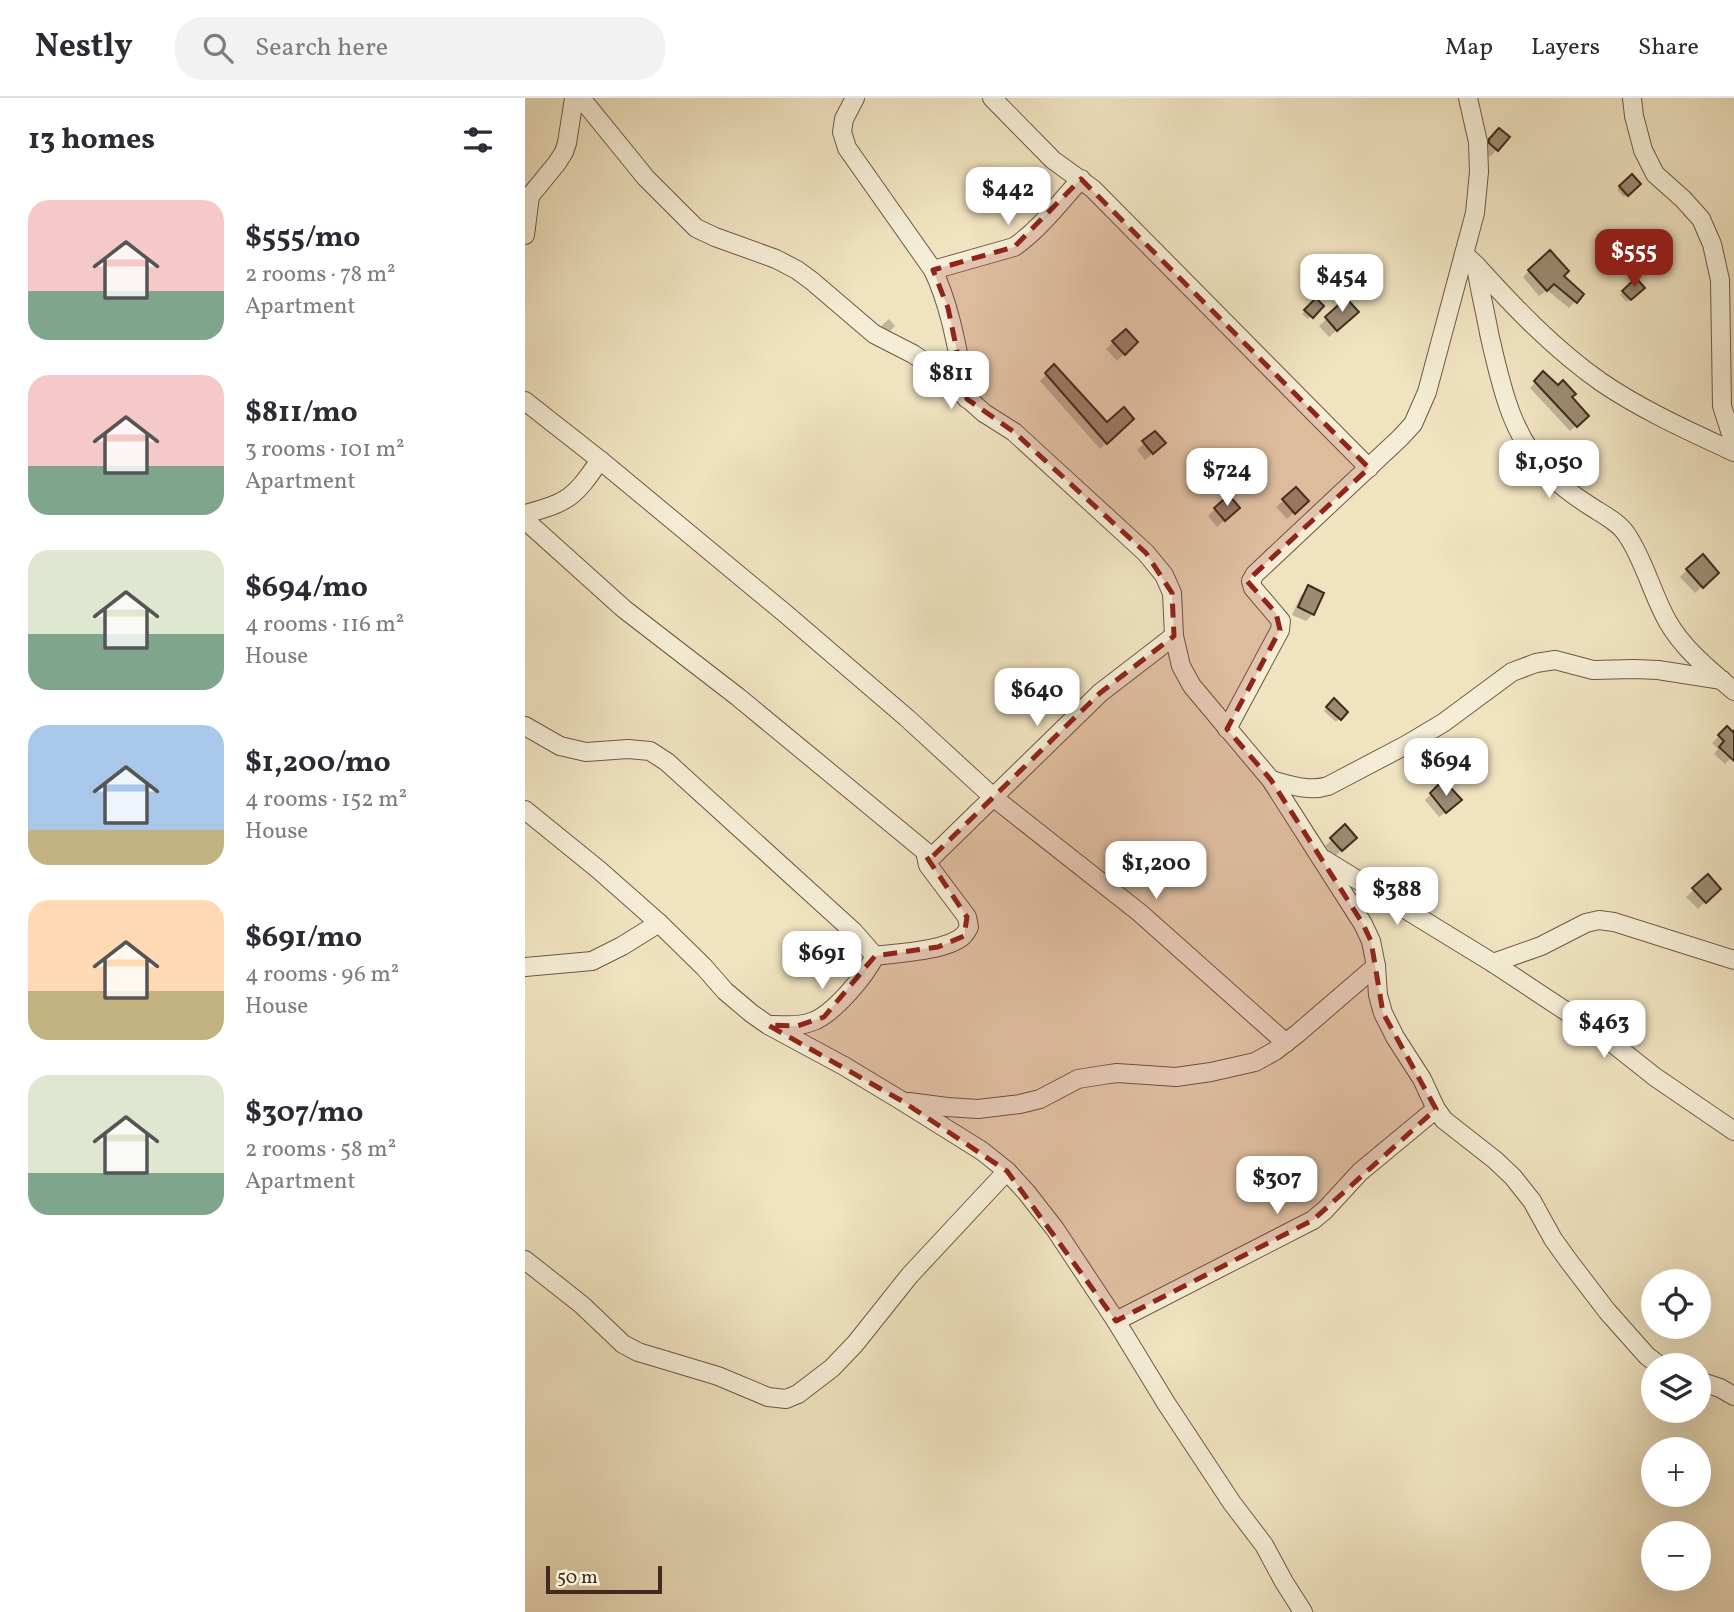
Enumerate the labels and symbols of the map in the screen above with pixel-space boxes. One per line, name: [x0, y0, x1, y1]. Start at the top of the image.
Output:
pin: $442: [967, 167, 1049, 227]
pin: $555: [1593, 230, 1675, 289]
pin: $454: [1301, 254, 1383, 314]
pin: $811: [910, 352, 992, 411]
pin: $1,050: [1492, 440, 1606, 500]
pin: $724: [1186, 448, 1268, 508]
pin: $640: [996, 668, 1078, 728]
pin: $694: [1405, 738, 1487, 798]
pin: $1,200: [1099, 842, 1213, 901]
pin: $388: [1356, 868, 1438, 927]
pin: $691: [781, 932, 863, 991]
pin: $463: [1563, 1000, 1645, 1060]
pin: $307: [1236, 1156, 1318, 1216]
scale bar: [546, 1563, 661, 1595]

